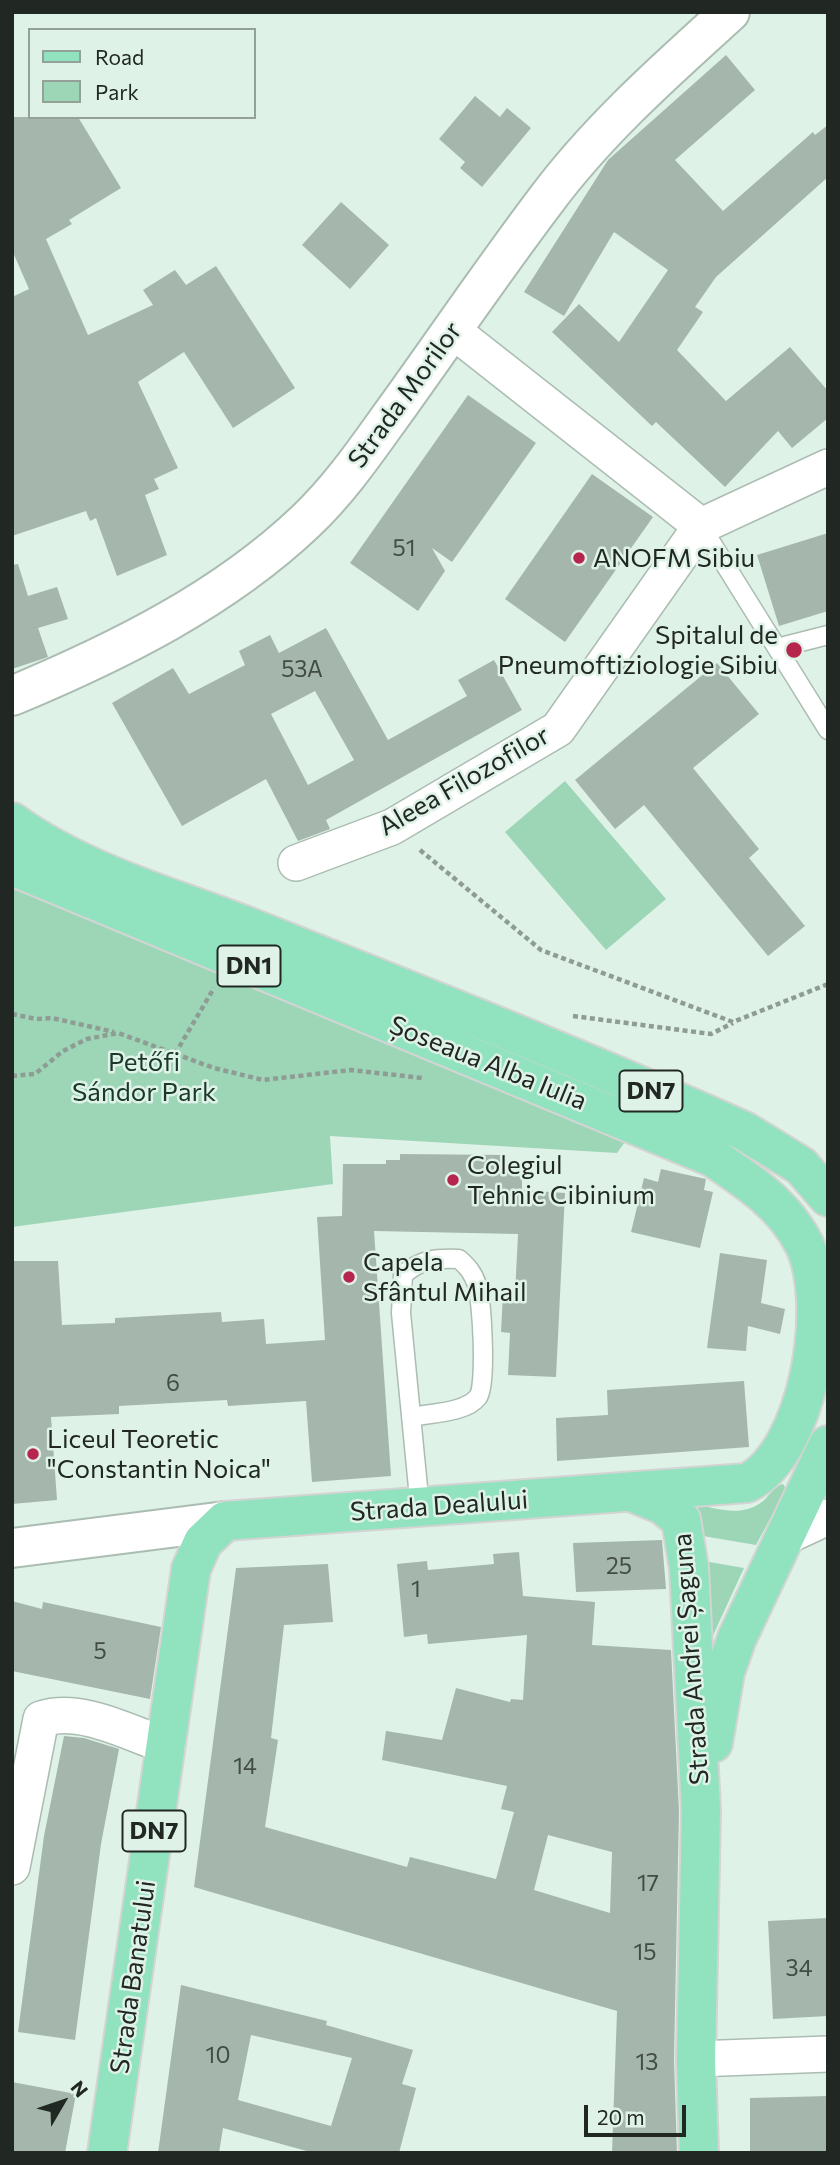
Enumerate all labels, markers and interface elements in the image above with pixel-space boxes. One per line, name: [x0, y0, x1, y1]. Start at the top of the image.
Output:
legend: [28, 28, 256, 119]
text: Road: [95, 44, 144, 69]
text: Park: [95, 79, 139, 104]
street label: Strada Morilor: [342, 316, 468, 474]
house number: 51: [392, 534, 416, 562]
place label: ANOFM Sibiu: [593, 542, 755, 574]
marker: ANOFM Sibiu: [571, 550, 587, 566]
place label: Spitalul de Pneumoftiziologie Sibiu: [498, 619, 778, 680]
marker: Spitalul de Pneumoftiziologie Sibiu: [784, 640, 804, 660]
house number: 53A: [281, 655, 323, 683]
street label: Aleea Filozofilor: [373, 720, 555, 842]
road number: DN1: [218, 946, 280, 986]
street label: Șoseaua Alba Iulia: [385, 1009, 591, 1117]
park label: Petőfi Sándor Park: [72, 1046, 216, 1108]
road number: DN7: [620, 1070, 682, 1112]
place label: Colegiul Tehnic Cibinium: [467, 1149, 655, 1210]
marker: Colegiul Tehnic Cibinium: [445, 1172, 461, 1188]
place label: Capela Sfântul Mihail: [363, 1246, 527, 1308]
marker: Capela Sfântul Mihail: [341, 1269, 357, 1285]
house number: 6: [166, 1369, 180, 1397]
place label: Liceul Teoretic "Constantin Noica": [47, 1423, 271, 1484]
marker: Liceul Teoretic "Constantin Noica": [25, 1446, 41, 1462]
street label: Strada Dealului: [349, 1484, 529, 1528]
street label: Strada Andrei Șaguna: [667, 1532, 715, 1786]
house number: 25: [606, 1552, 632, 1580]
house number: 1: [411, 1575, 421, 1603]
house number: 5: [93, 1637, 107, 1665]
house number: 14: [233, 1752, 257, 1780]
road number: DN7: [122, 1810, 186, 1852]
house number: 17: [637, 1869, 659, 1897]
street label: Strada Banatului: [104, 1878, 162, 2076]
house number: 15: [633, 1938, 657, 1966]
house number: 34: [786, 1954, 812, 1982]
house number: 10: [206, 2041, 230, 2069]
house number: 13: [636, 2048, 658, 2076]
north arrow: [28, 2067, 98, 2137]
text: N: [66, 2076, 93, 2101]
scale bar: [588, 2092, 690, 2136]
text: 20 m: [597, 2104, 645, 2129]

